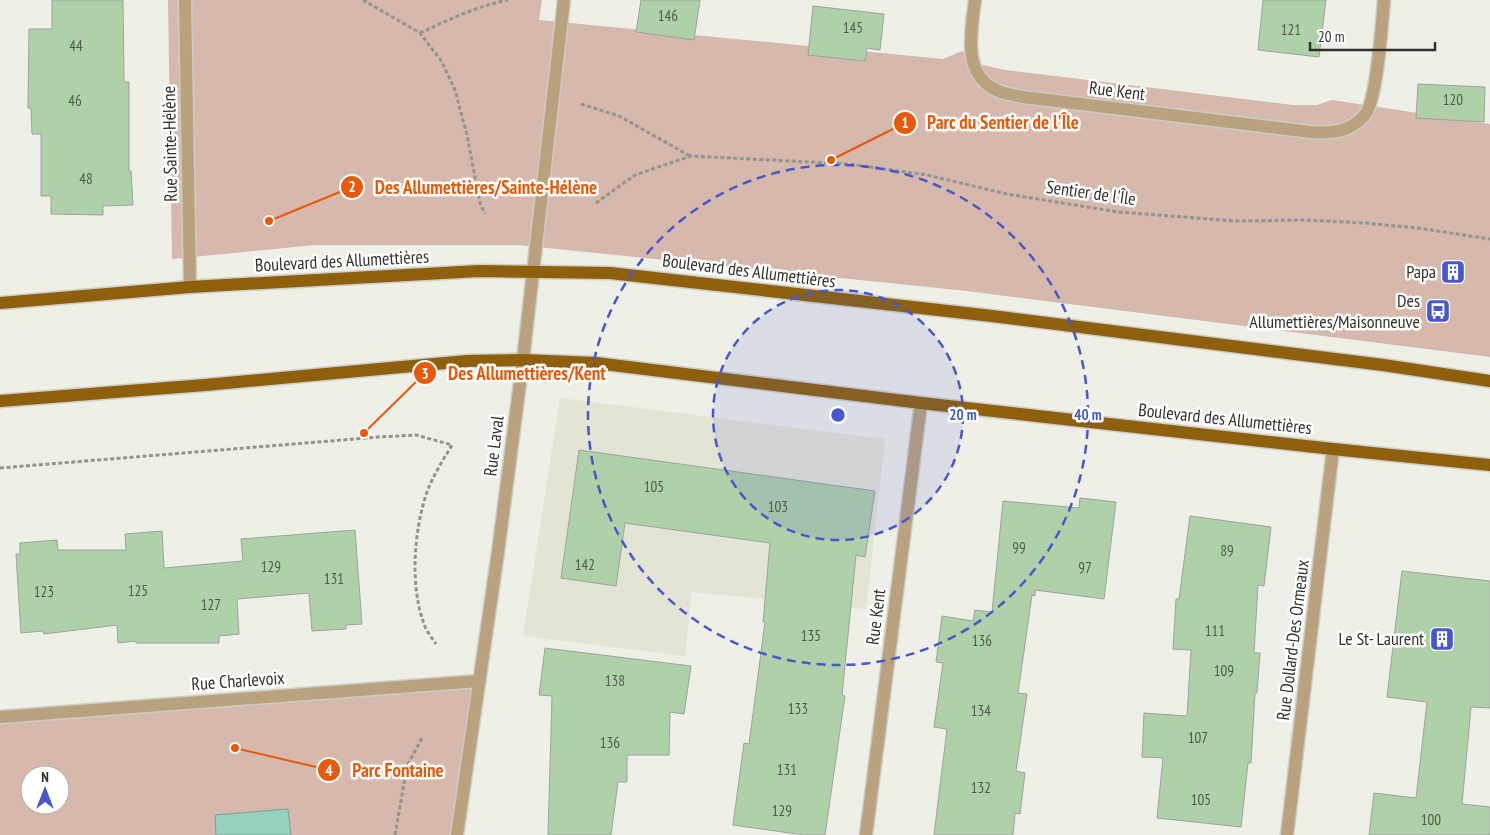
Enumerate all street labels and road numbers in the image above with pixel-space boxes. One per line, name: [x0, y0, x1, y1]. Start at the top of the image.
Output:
street label: Rue Kent: [1088, 76, 1146, 105]
street label: Rue Sainte-Hélène: [157, 86, 182, 202]
street label: Sentier de l'Île: [1045, 175, 1137, 210]
street label: Boulevard des Allumettières: [254, 244, 430, 277]
street label: Boulevard des Allumettières: [661, 248, 837, 293]
street label: Boulevard des Allumettières: [1137, 398, 1313, 439]
street label: Rue Laval: [478, 414, 509, 477]
street label: Rue Dollard-Des Ormeaux: [1271, 558, 1314, 722]
street label: Rue Kent: [861, 588, 890, 646]
street label: Rue Charlevoix: [191, 666, 286, 695]

